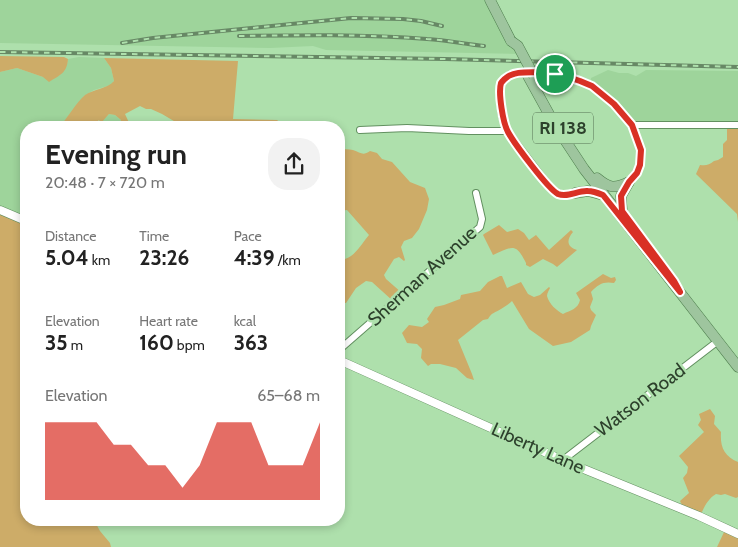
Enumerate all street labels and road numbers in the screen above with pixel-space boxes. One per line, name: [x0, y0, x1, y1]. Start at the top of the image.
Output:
road number: RI 138: [533, 112, 593, 144]
street label: Sherman Avenue: [363, 221, 481, 331]
street label: Watson Road: [590, 359, 690, 441]
street label: Liberty Lane: [488, 417, 588, 479]

